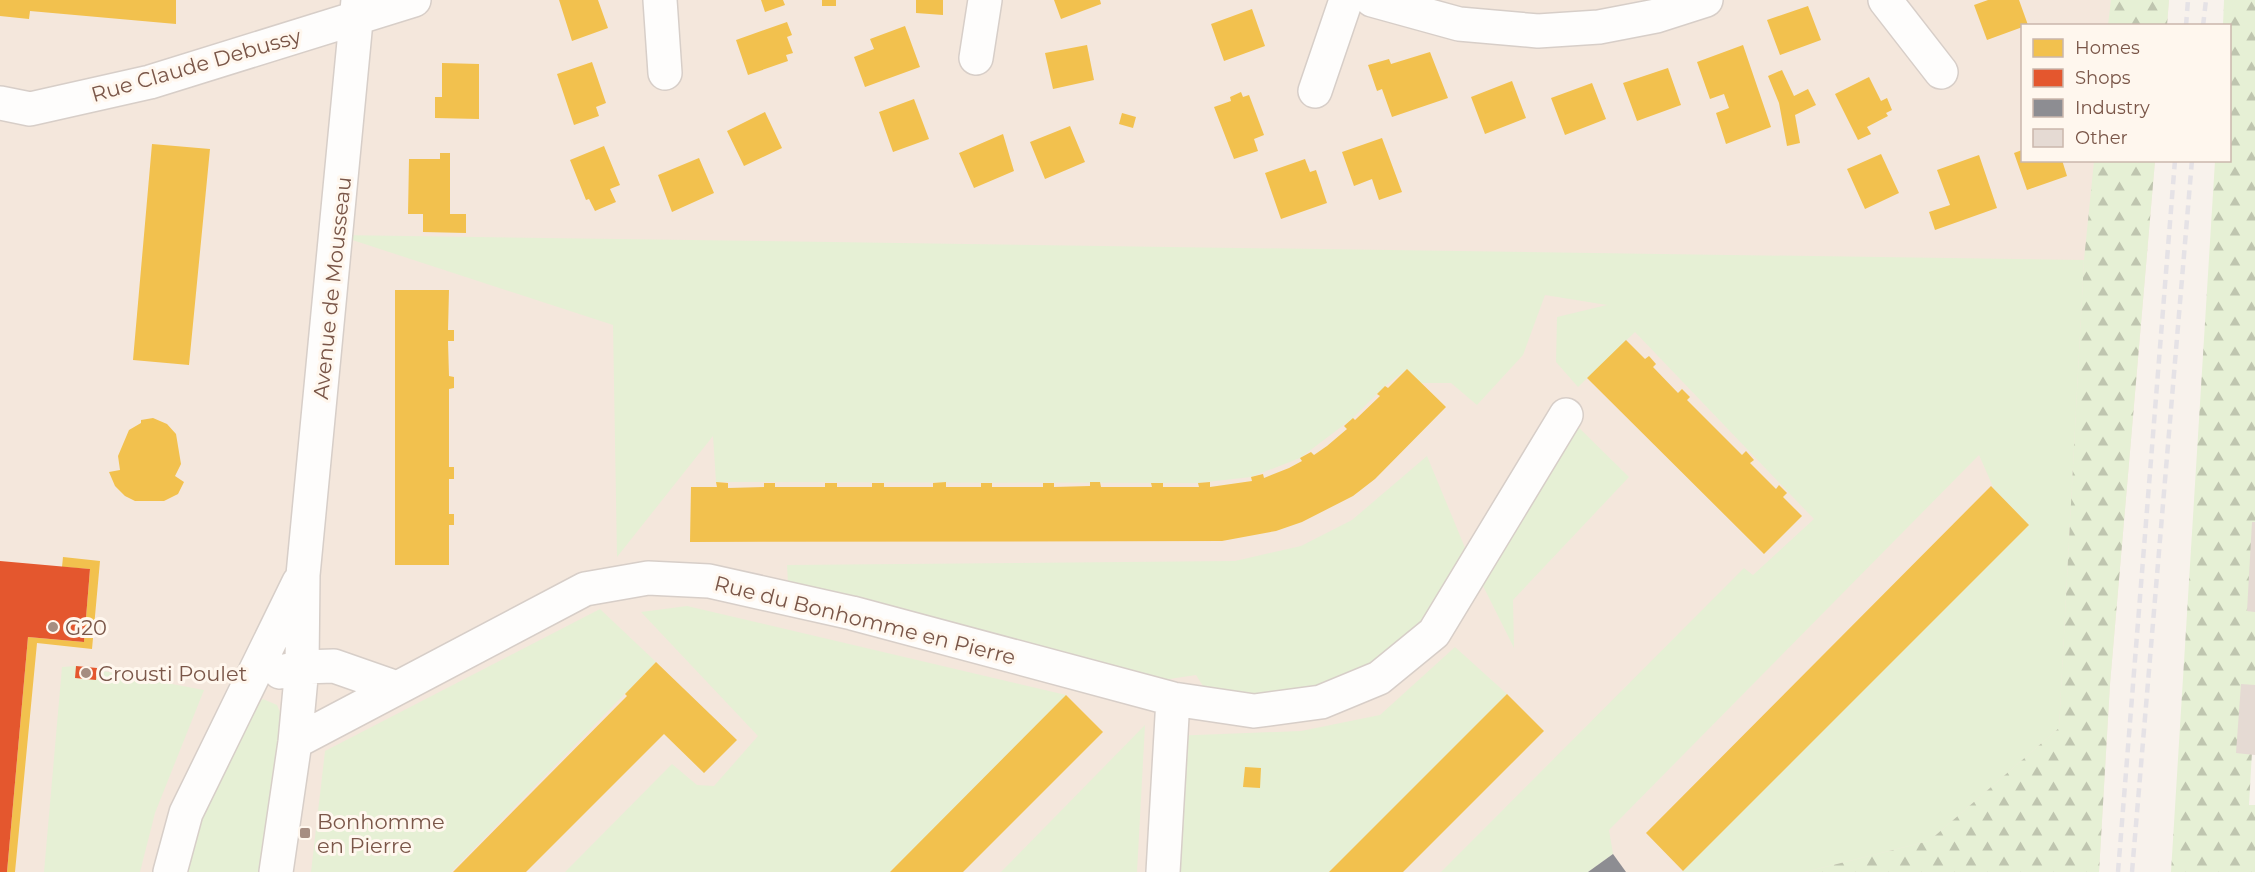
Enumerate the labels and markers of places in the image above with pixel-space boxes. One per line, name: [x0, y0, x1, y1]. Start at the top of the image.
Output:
place label: G20: [65, 615, 107, 640]
marker: G20: [46, 620, 60, 634]
place label: Crousti Poulet: [98, 661, 247, 686]
marker: Crousti Poulet: [79, 666, 93, 680]
place label: Bonhomme en Pierre: [317, 809, 445, 858]
marker: Bonhomme en Pierre: [298, 826, 312, 840]

